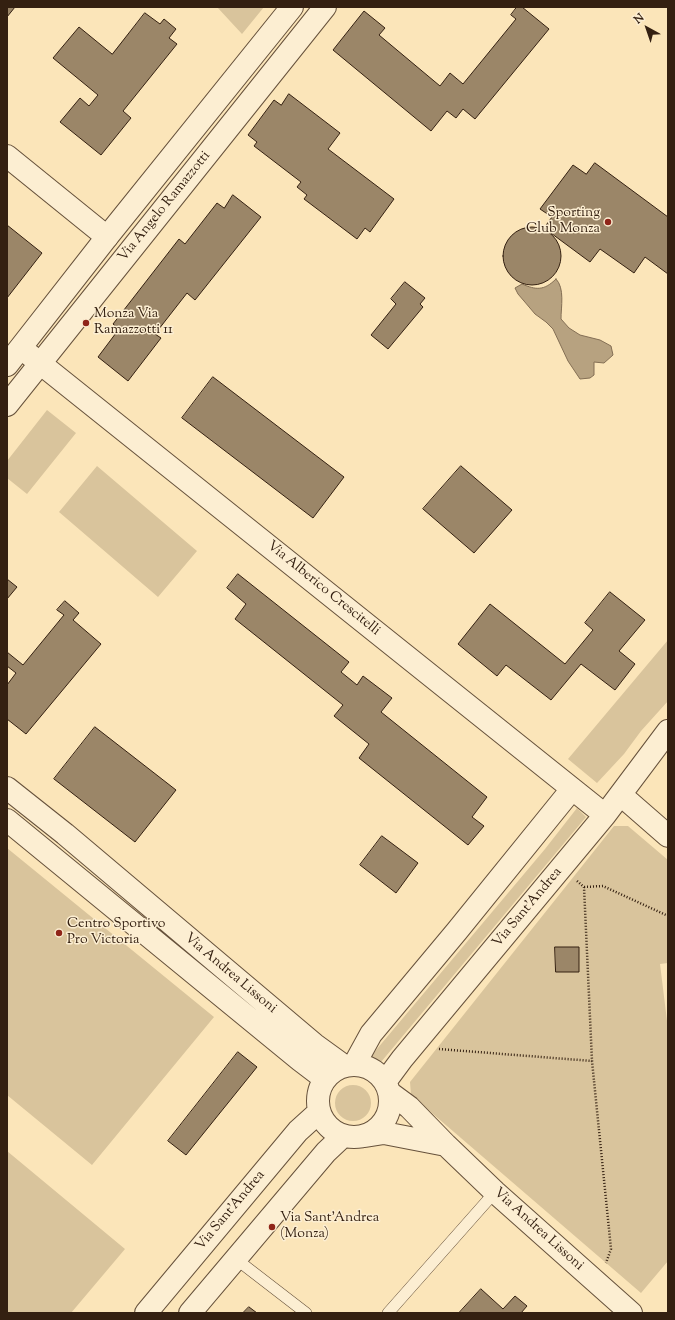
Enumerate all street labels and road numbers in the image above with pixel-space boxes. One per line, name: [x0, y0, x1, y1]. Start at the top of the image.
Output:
street label: Via Angelo Ramazzotti: [115, 148, 215, 266]
street label: Via Alberico Crescitelli: [263, 538, 383, 640]
street label: Via Sant'Andrea: [490, 865, 566, 951]
street label: Via Andrea Lissoni: [180, 930, 280, 1018]
street label: Via Sant'Andrea: [193, 1168, 269, 1254]
street label: Via Andrea Lissoni: [489, 1185, 587, 1275]

